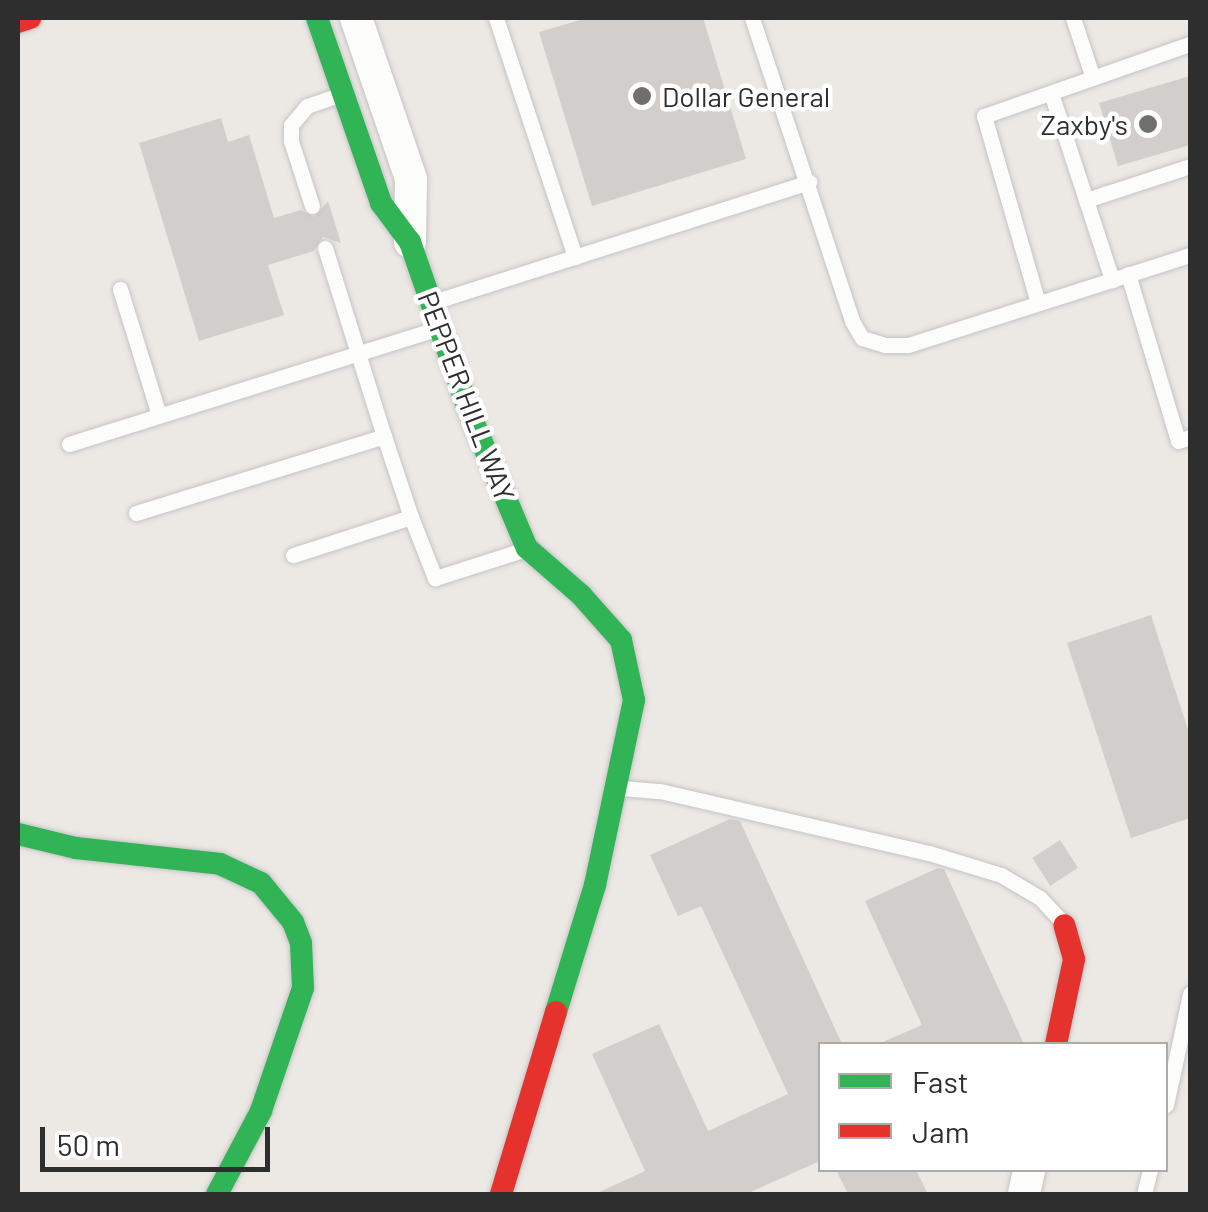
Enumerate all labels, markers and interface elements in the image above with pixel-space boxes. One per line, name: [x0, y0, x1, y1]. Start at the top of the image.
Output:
place label: Dollar General: [662, 79, 830, 113]
marker: Dollar General: [631, 85, 653, 107]
place label: Zaxby's: [1041, 107, 1128, 141]
marker: Zaxby's: [1137, 113, 1159, 135]
street label: PEPPER HILL WAY: [412, 286, 522, 506]
legend: [818, 1042, 1168, 1172]
text: Fast: [912, 1063, 969, 1099]
scale bar: [45, 1107, 275, 1169]
text: Jam: [912, 1113, 969, 1149]
text: 50 m: [57, 1126, 120, 1162]

